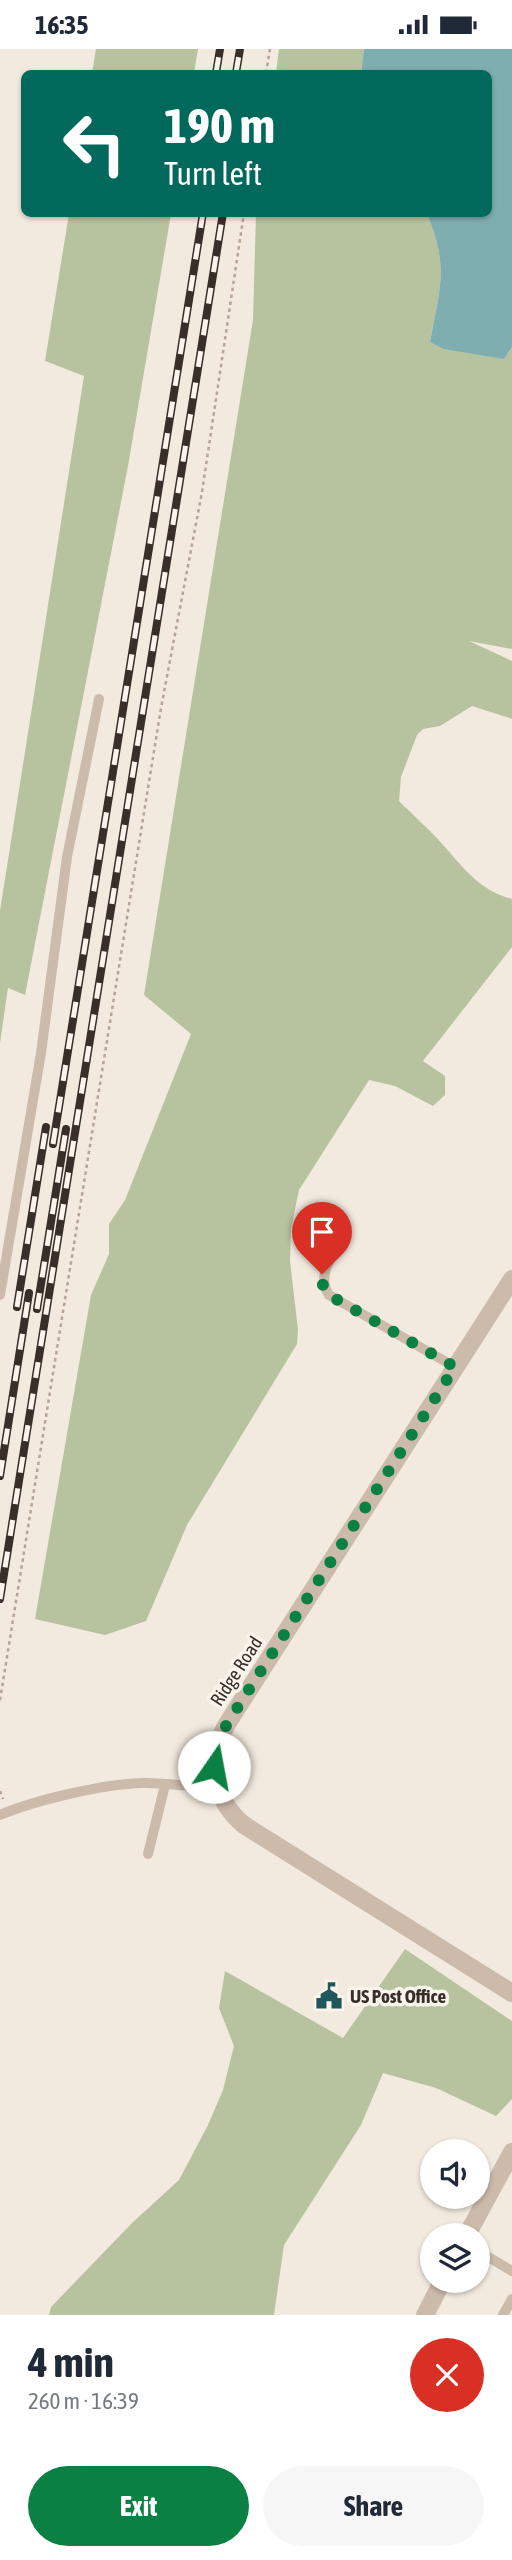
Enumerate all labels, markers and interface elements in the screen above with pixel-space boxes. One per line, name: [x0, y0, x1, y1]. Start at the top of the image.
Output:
text: 16:35: [35, 10, 89, 40]
text: 190 m: [164, 97, 275, 153]
icon: left: [49, 98, 140, 189]
text: Turn left: [164, 155, 262, 192]
pin: [292, 1202, 352, 1274]
icon: arrive: [303, 1213, 341, 1251]
street label: Ridge Road: [205, 1632, 267, 1710]
position arrow: [177, 1730, 251, 1804]
public building icon: US Post Office: [314, 1981, 344, 2011]
place label: US Post Office: [350, 1985, 446, 2007]
map controls: [420, 2139, 490, 2293]
button: sound: [420, 2139, 490, 2209]
button: layers: [420, 2223, 490, 2293]
text: 4 min: [28, 2338, 114, 2386]
button: close: [410, 2338, 484, 2412]
text: 260 m · 16:39: [28, 2388, 139, 2414]
button: Exit: [28, 2466, 249, 2546]
button: Share: [263, 2466, 484, 2546]

